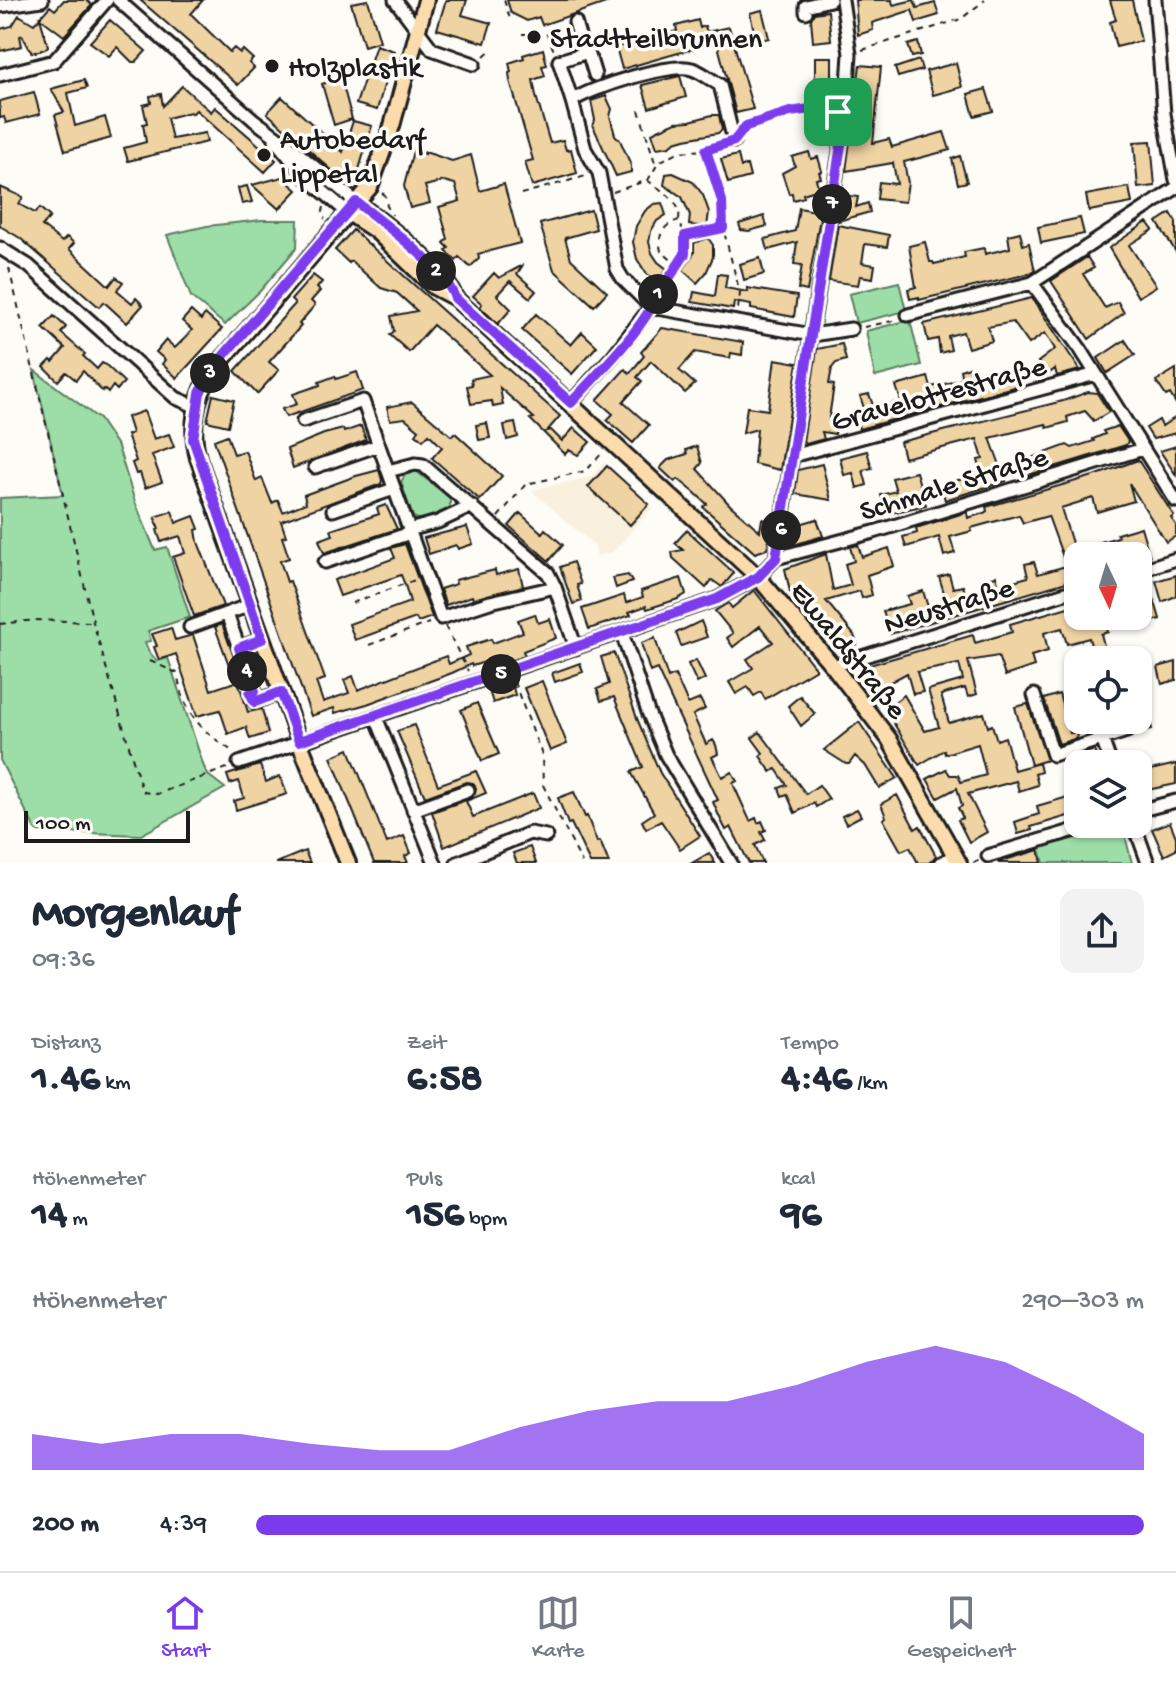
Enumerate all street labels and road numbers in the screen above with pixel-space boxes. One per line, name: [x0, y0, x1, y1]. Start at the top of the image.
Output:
street label: Gravelottestraße: [828, 351, 1051, 442]
street label: Schmale Straße: [856, 441, 1053, 531]
street label: Neustraße: [880, 572, 1019, 645]
street label: Ewaldstraße: [780, 576, 913, 728]

